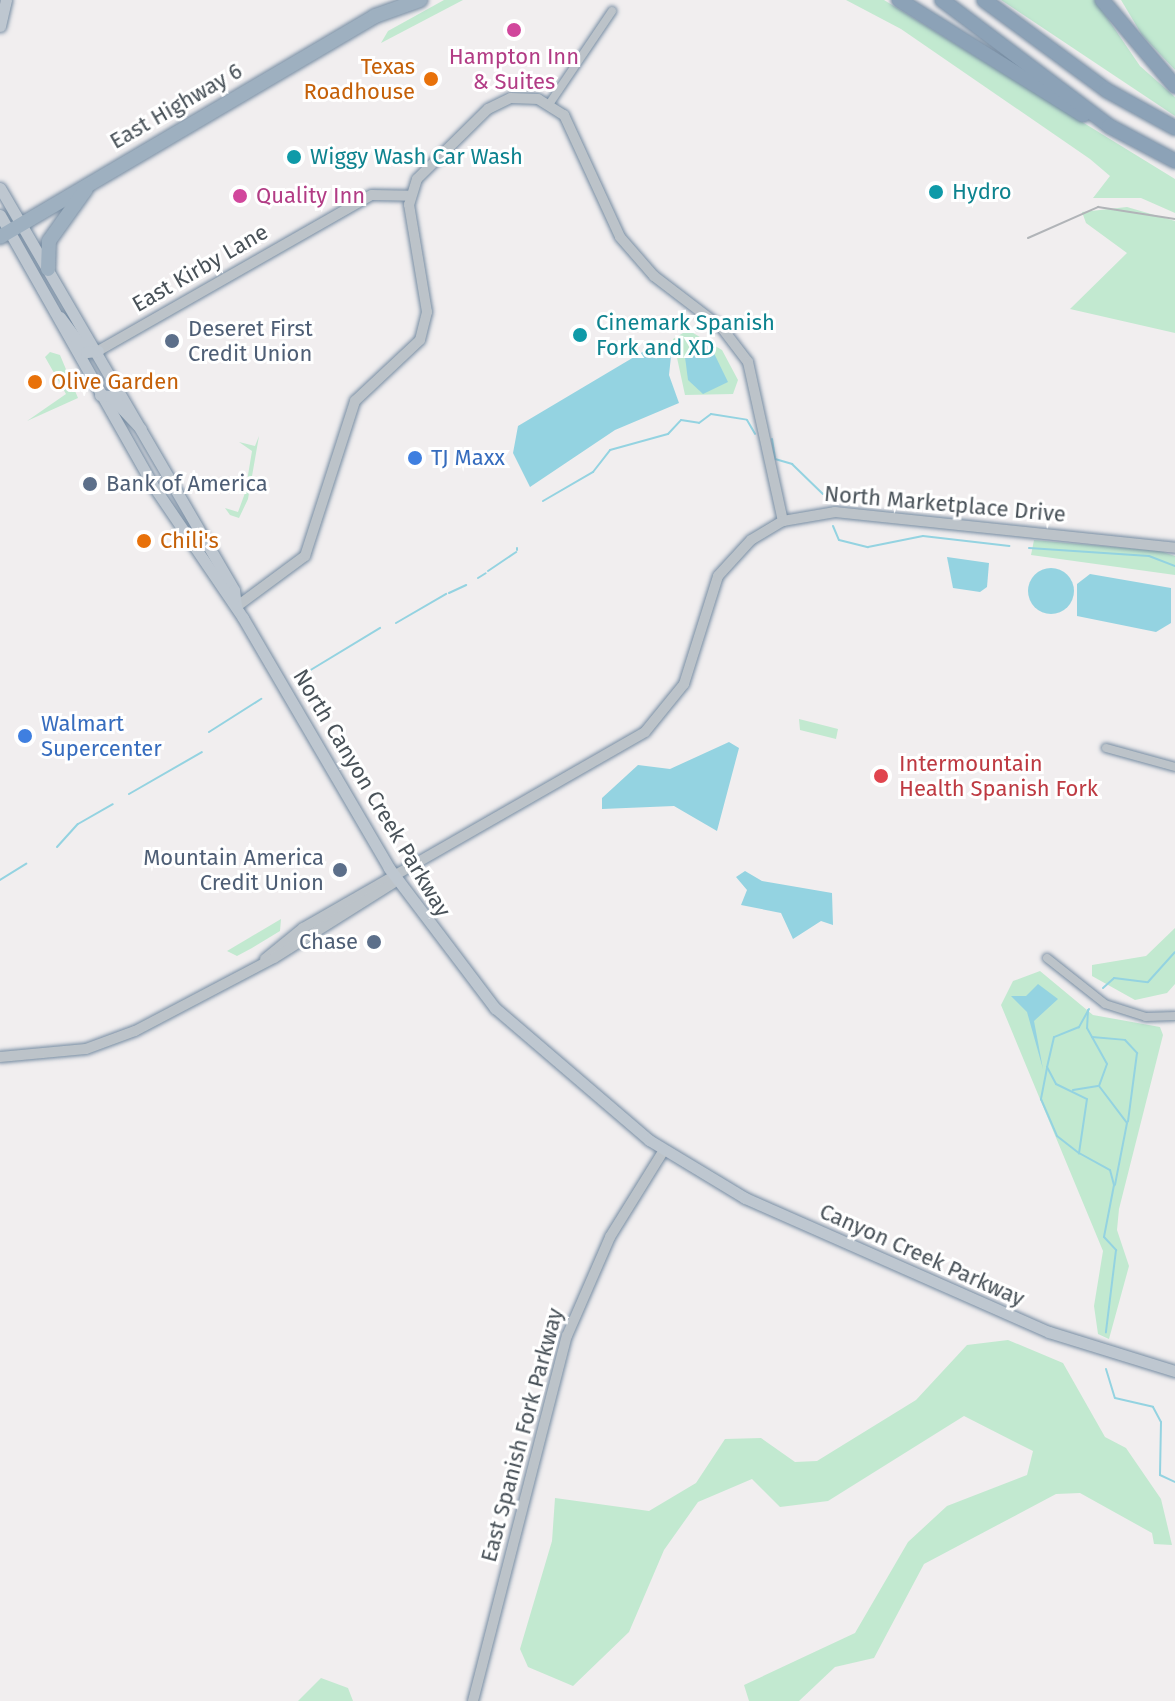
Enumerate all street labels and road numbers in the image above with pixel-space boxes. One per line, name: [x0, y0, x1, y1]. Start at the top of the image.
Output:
street label: East Highway 6: [105, 57, 247, 155]
street label: East Kirby Lane: [128, 219, 272, 317]
street label: North Marketplace Drive: [823, 480, 1067, 528]
street label: North Canyon Creek Parkway: [287, 664, 457, 922]
street label: Canyon Creek Parkway: [816, 1198, 1028, 1312]
street label: East Spanish Fork Parkway: [475, 1305, 569, 1565]

